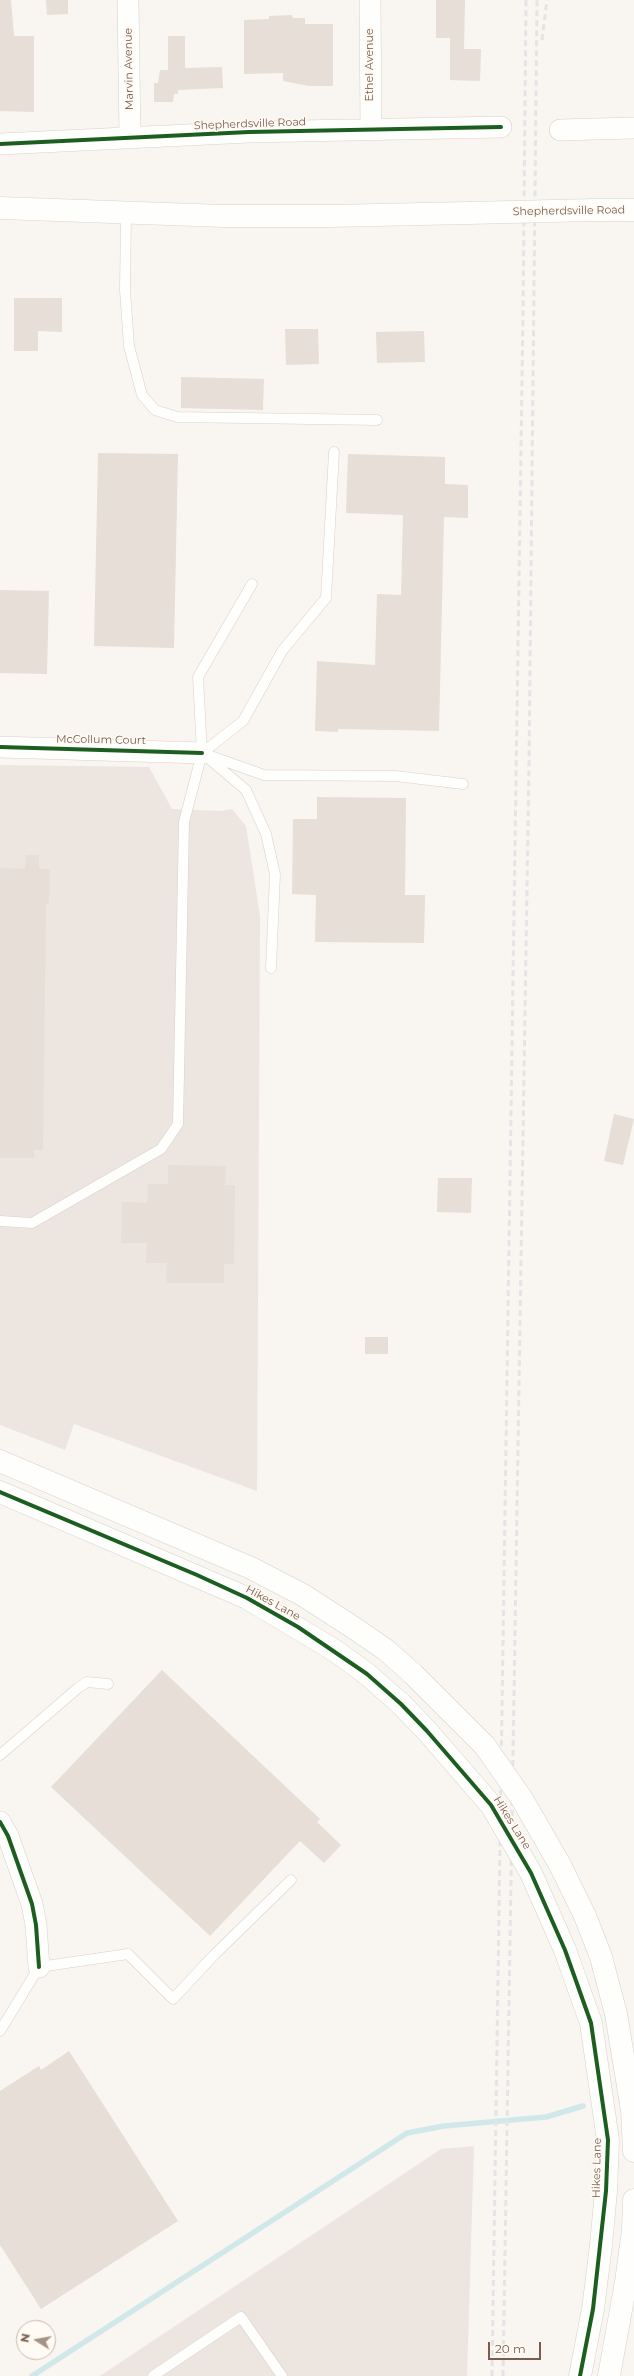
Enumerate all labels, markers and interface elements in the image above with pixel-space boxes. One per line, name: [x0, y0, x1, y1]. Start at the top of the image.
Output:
street label: Marvin Avenue: [122, 28, 136, 110]
street label: Ethel Avenue: [363, 28, 377, 102]
street label: Shepherdsville Road: [194, 115, 306, 133]
street label: Shepherdsville Road: [513, 203, 625, 219]
street label: McCollum Court: [56, 733, 146, 747]
street label: Hikes Lane: [243, 1583, 303, 1623]
street label: Hikes Lane: [490, 1794, 534, 1852]
street label: Hikes Lane: [590, 2138, 604, 2198]
north arrow: [16, 2320, 56, 2360]
text: N: [17, 2332, 33, 2344]
scale bar: [490, 2334, 543, 2360]
text: 20 m: [495, 2341, 526, 2356]

